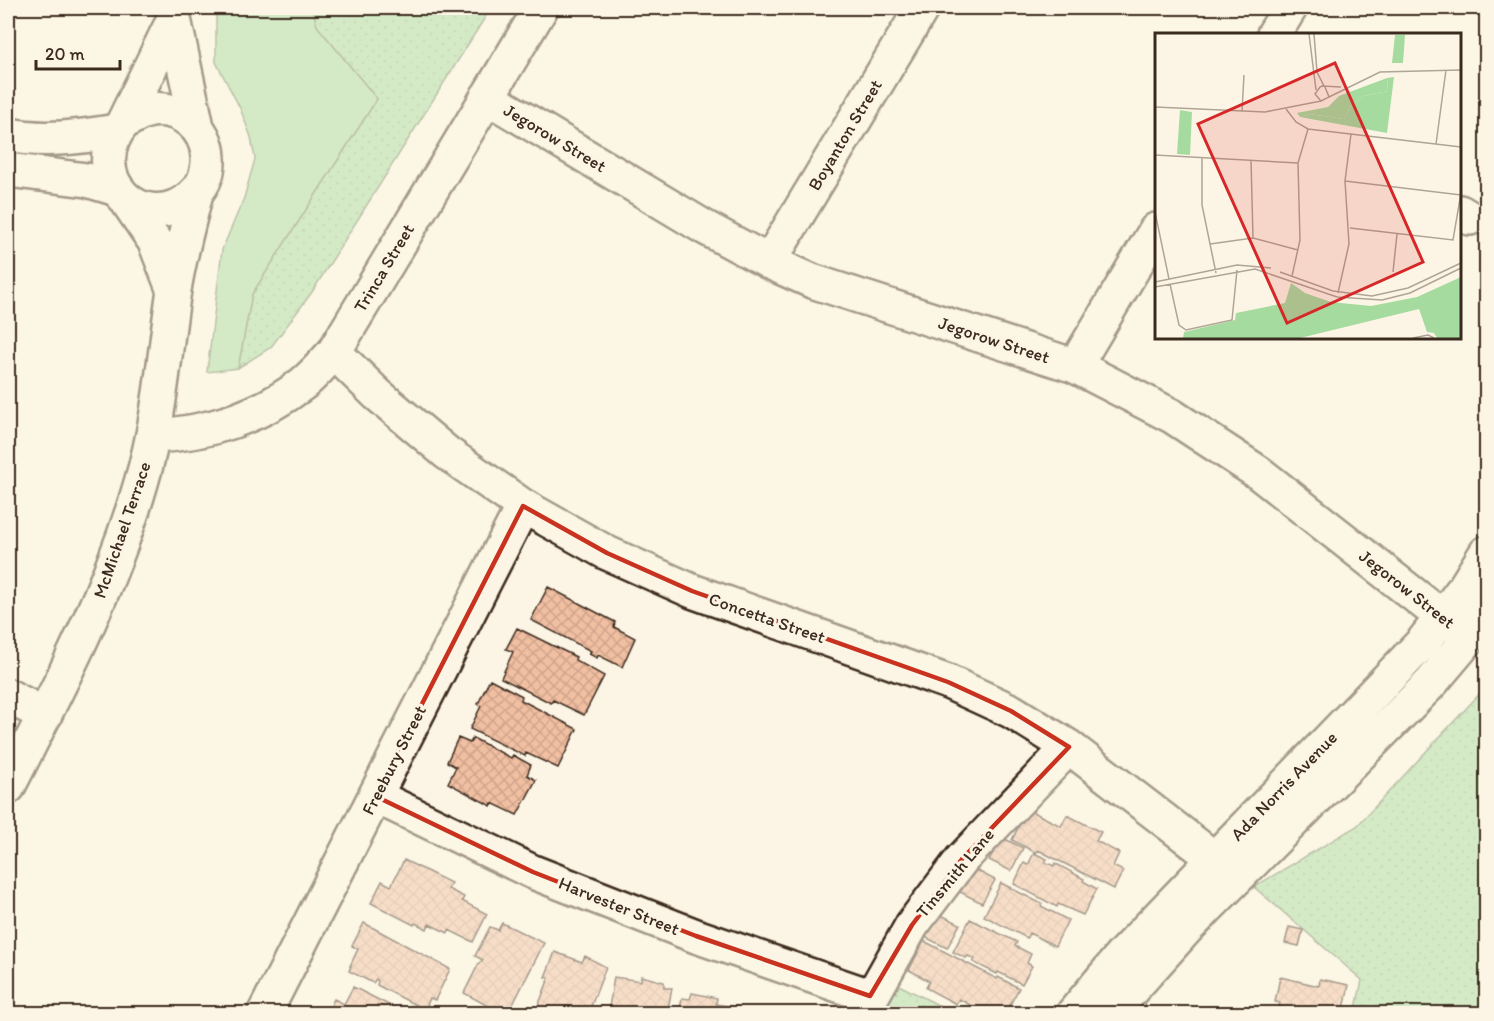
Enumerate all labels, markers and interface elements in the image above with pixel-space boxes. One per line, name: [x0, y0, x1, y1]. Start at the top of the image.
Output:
scale bar: [36, 33, 120, 71]
inset map: [1155, 33, 1461, 339]
text: 20 m: [45, 43, 85, 65]
street label: Boyanton Street: [803, 75, 887, 195]
street label: Jegorow Street: [500, 99, 610, 177]
street label: Trinca Street: [349, 220, 419, 316]
street label: Jegorow Street: [936, 312, 1053, 368]
street label: McMichael Terrace: [88, 459, 156, 601]
street label: Jegorow Street: [1355, 545, 1459, 633]
street label: Concetta Street: [706, 588, 828, 648]
street label: Freebury Street: [357, 701, 431, 819]
street label: Ada Norris Avenue: [1226, 727, 1342, 845]
street label: Tinsmith Lane: [911, 824, 999, 922]
street label: Harvester Street: [555, 872, 683, 940]

